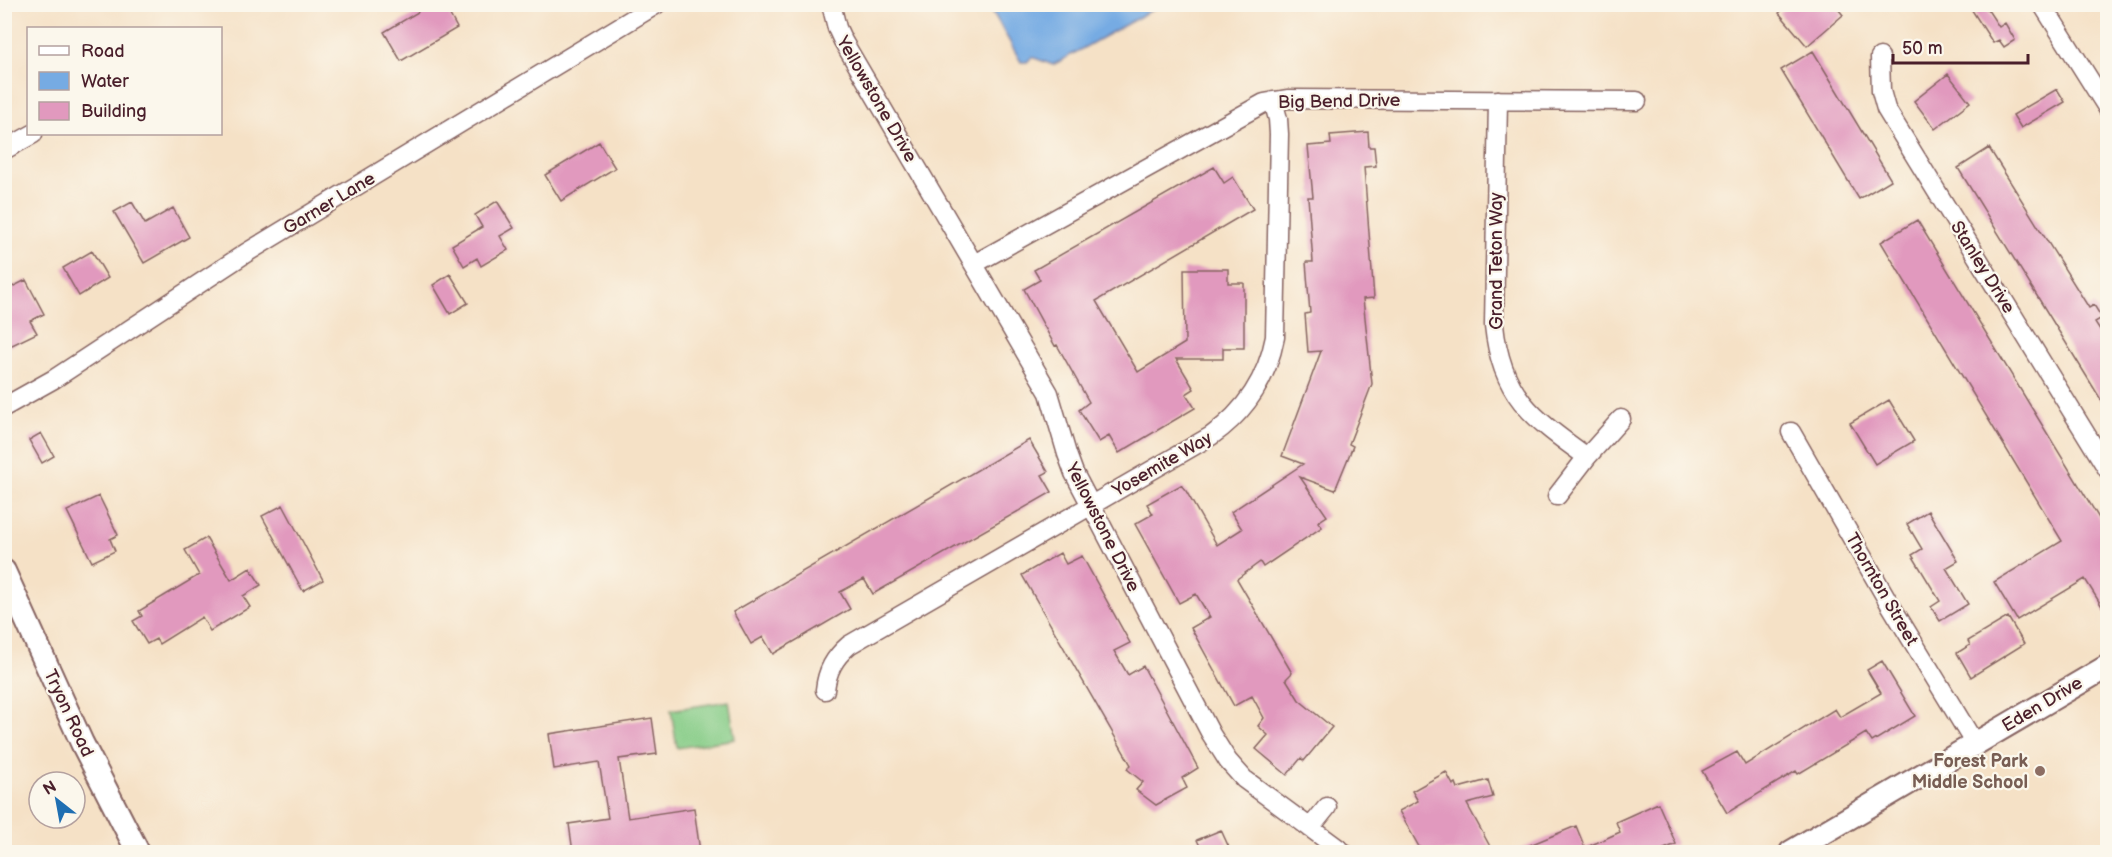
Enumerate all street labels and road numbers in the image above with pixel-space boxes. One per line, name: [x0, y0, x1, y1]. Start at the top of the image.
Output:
street label: Yellowstone Drive: [832, 32, 921, 166]
street label: Big Bend Drive: [1278, 90, 1401, 113]
street label: Garner Lane: [280, 168, 379, 239]
street label: Grand Teton Way: [1486, 191, 1507, 330]
street label: Stanley Drive: [1946, 217, 2019, 318]
street label: Yosemite Way: [1108, 427, 1216, 502]
street label: Yellowstone Drive: [1061, 458, 1144, 595]
street label: Thornton Street: [1841, 529, 1923, 650]
street label: Tryon Road: [39, 666, 98, 760]
street label: Eden Drive: [1998, 672, 2087, 737]

